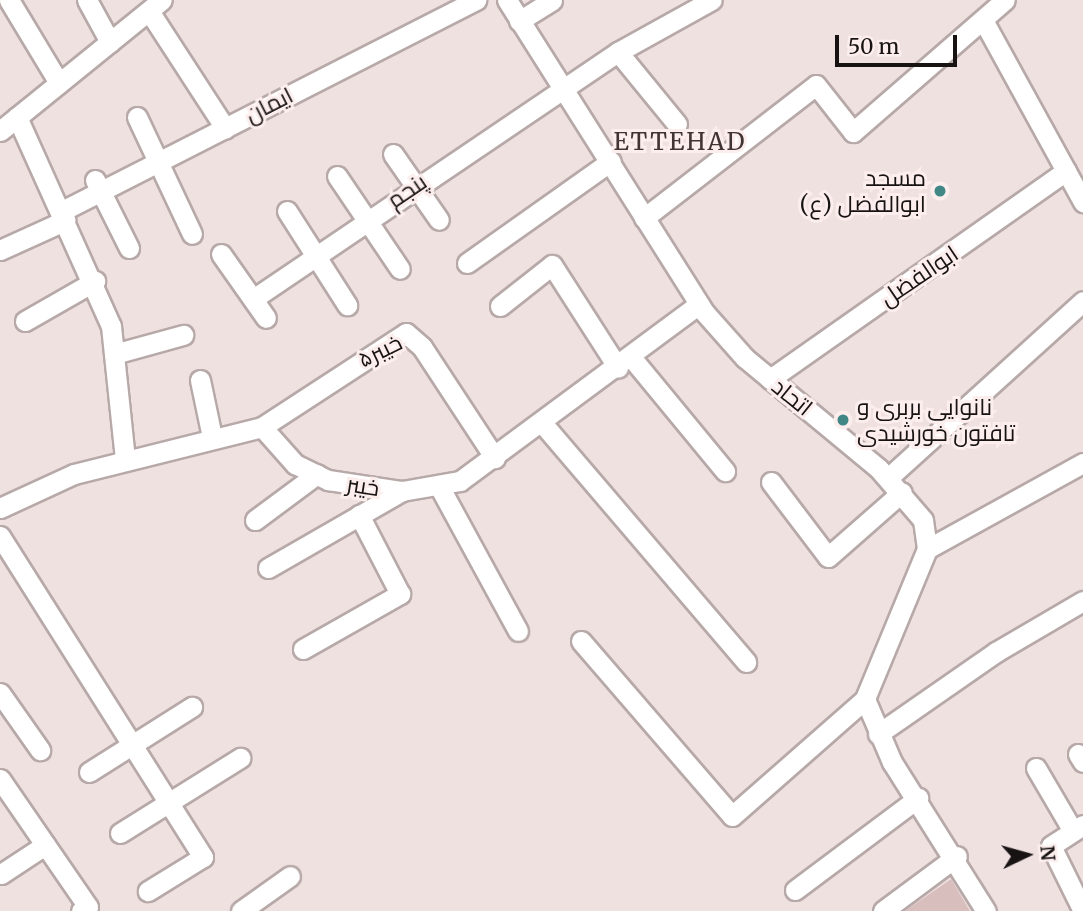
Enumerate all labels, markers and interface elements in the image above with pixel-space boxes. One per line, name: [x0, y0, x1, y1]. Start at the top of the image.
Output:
scale bar: [838, 21, 960, 65]
text: 50 m: [848, 33, 899, 60]
street label: ایمان: [240, 81, 298, 129]
district label: ETTEHAD: [614, 128, 746, 156]
place label: مسجد ابوالفضل (ع): [800, 164, 926, 218]
street label: پنجم: [382, 168, 432, 214]
marker: مسجد ابوالفضل (ع): [932, 183, 948, 199]
street label: ابوالفضل: [875, 240, 963, 312]
street label: خیبر۵: [353, 329, 407, 373]
street label: اتحاد: [766, 372, 818, 422]
place label: نانوایی بربری و تافتون خورشیدی: [857, 393, 1016, 447]
marker: نانوایی بربری و تافتون خورشیدی: [835, 412, 851, 428]
street label: خیبر: [344, 470, 382, 502]
north arrow: [992, 820, 1062, 890]
text: N: [1035, 845, 1061, 862]

